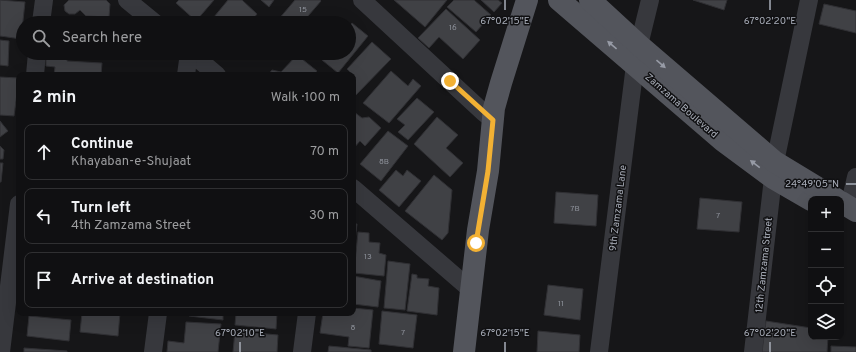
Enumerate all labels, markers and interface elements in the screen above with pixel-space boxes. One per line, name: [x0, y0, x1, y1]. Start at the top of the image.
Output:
house number: 15: [299, 5, 307, 15]
text: 67°02'15"E: [480, 15, 530, 28]
text: 67°02'20"E: [744, 15, 796, 28]
search box: [16, 16, 356, 60]
house number: 16: [449, 23, 457, 33]
icon: search: [30, 27, 52, 49]
text: Search here: [62, 29, 142, 48]
one-way arrow: [607, 41, 617, 50]
one-way arrow: [655, 59, 666, 68]
street label: Zamzama Boulevard: [642, 71, 720, 141]
route end: [441, 72, 459, 90]
text: 2 min: [32, 87, 76, 109]
text: Walk · 100 m: [271, 90, 340, 106]
text: Continue: [71, 135, 133, 154]
icon: ahead: [33, 141, 55, 163]
text: 70 m: [310, 144, 339, 160]
text: Khayaban-e-Shujaat: [71, 154, 191, 170]
house number: 8B: [379, 157, 389, 167]
one-way arrow: [749, 160, 760, 169]
street label: 9th Zamzama Lane: [607, 164, 630, 252]
text: 24°49'05"N: [785, 178, 839, 191]
map controls: [808, 196, 844, 340]
button: +: [808, 196, 844, 232]
text: Turn left: [71, 199, 131, 218]
house number: 7B: [570, 204, 580, 214]
icon: left: [33, 205, 55, 227]
text: 30 m: [309, 208, 339, 224]
house number: 7: [716, 211, 720, 221]
street label: 12th Zamzama Street: [753, 217, 776, 314]
text: 4th Zamzama Street: [71, 218, 191, 234]
button: −: [808, 232, 844, 268]
route start: [467, 234, 485, 252]
house number: 13: [364, 252, 372, 262]
button: locate: [808, 268, 844, 304]
icon: arrive: [33, 269, 55, 291]
text: Arrive at destination: [71, 271, 214, 290]
house number: 11: [558, 299, 564, 309]
button: layers: [808, 304, 844, 340]
house number: 8: [351, 323, 356, 333]
text: 67°02'10"E: [215, 327, 265, 340]
text: 67°02'15"E: [480, 327, 530, 340]
text: 67°02'20"E: [744, 327, 796, 340]
house number: 7: [401, 328, 405, 338]

